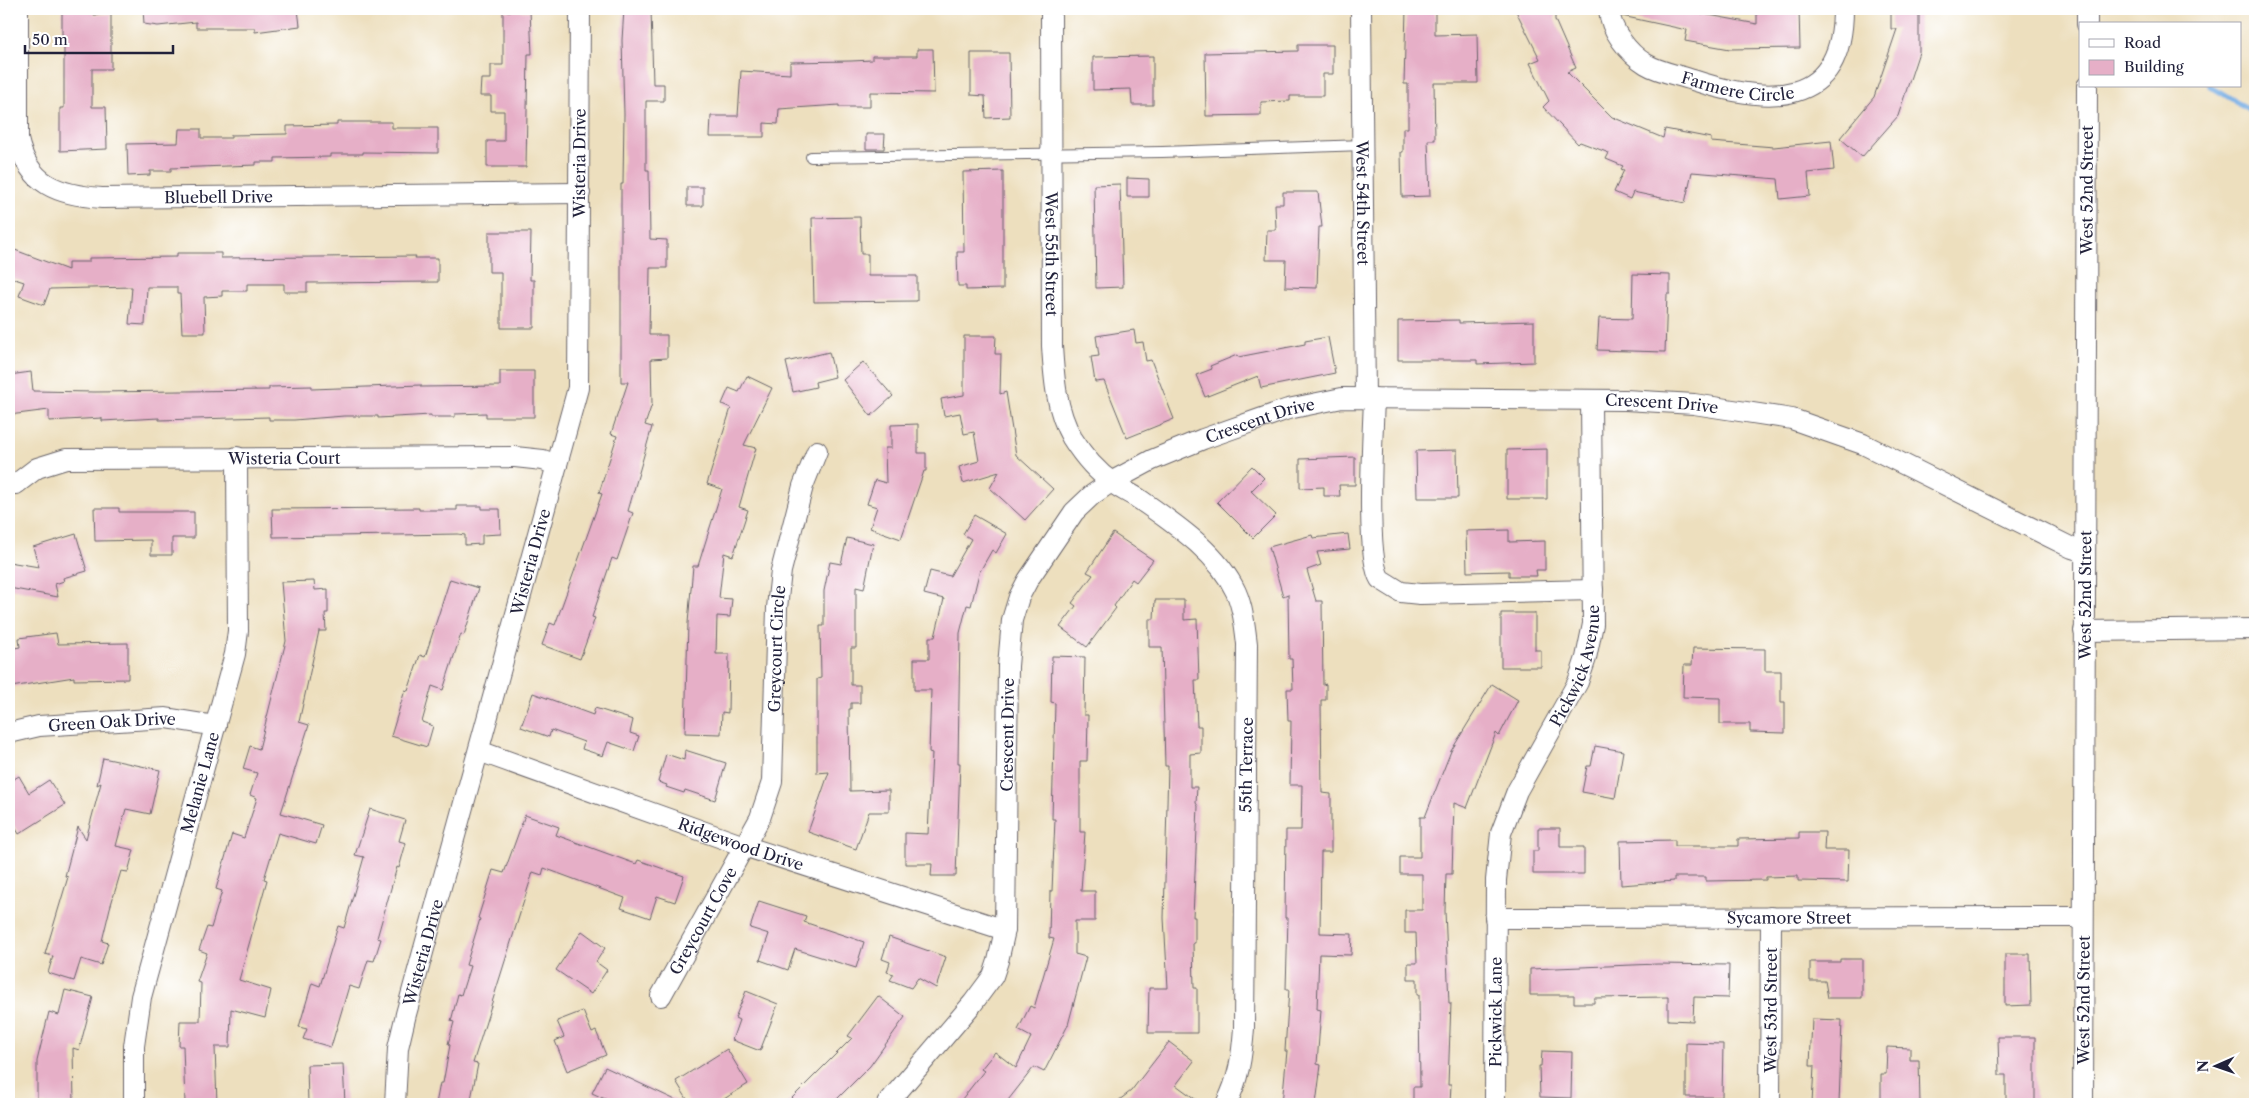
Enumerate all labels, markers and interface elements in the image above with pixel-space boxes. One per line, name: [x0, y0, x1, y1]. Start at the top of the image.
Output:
scale bar: [25, 22, 172, 54]
legend: [2079, 22, 2242, 88]
text: 50 m: [32, 30, 68, 49]
text: Road: [2124, 33, 2161, 52]
text: Building: [2124, 57, 2184, 76]
street label: Farmere Circle: [1679, 67, 1796, 105]
street label: Wisteria Drive: [569, 108, 589, 219]
street label: West 52nd Street: [2076, 125, 2097, 256]
street label: West 54th Street: [1352, 139, 1374, 266]
street label: Bluebell Drive: [164, 186, 273, 207]
street label: West 55th Street: [1042, 191, 1062, 317]
street label: Crescent Drive: [1605, 390, 1720, 418]
street label: Crescent Drive: [1203, 394, 1316, 447]
street label: Wisteria Court: [227, 448, 341, 468]
street label: Wisteria Drive: [506, 506, 554, 618]
street label: West 52nd Street: [2075, 530, 2095, 661]
street label: Greycourt Circle: [764, 584, 789, 713]
street label: Pickwick Avenue: [1545, 605, 1603, 730]
street label: Crescent Drive: [997, 678, 1018, 792]
street label: Green Oak Drive: [47, 708, 178, 735]
street label: 55th Terrace: [1235, 717, 1257, 813]
street label: Melanie Lane: [176, 730, 223, 835]
street label: Ridgewood Drive: [675, 813, 806, 875]
street label: Greycourt Cove: [665, 863, 741, 978]
street label: Wisteria Drive: [399, 897, 447, 1009]
street label: Sycamore Street: [1727, 907, 1852, 928]
street label: West 52nd Street: [2073, 935, 2094, 1066]
street label: West 53rd Street: [1760, 947, 1781, 1074]
street label: Pickwick Lane: [1485, 957, 1506, 1067]
north arrow: [2192, 1040, 2242, 1090]
text: N: [2194, 1060, 2212, 1073]

